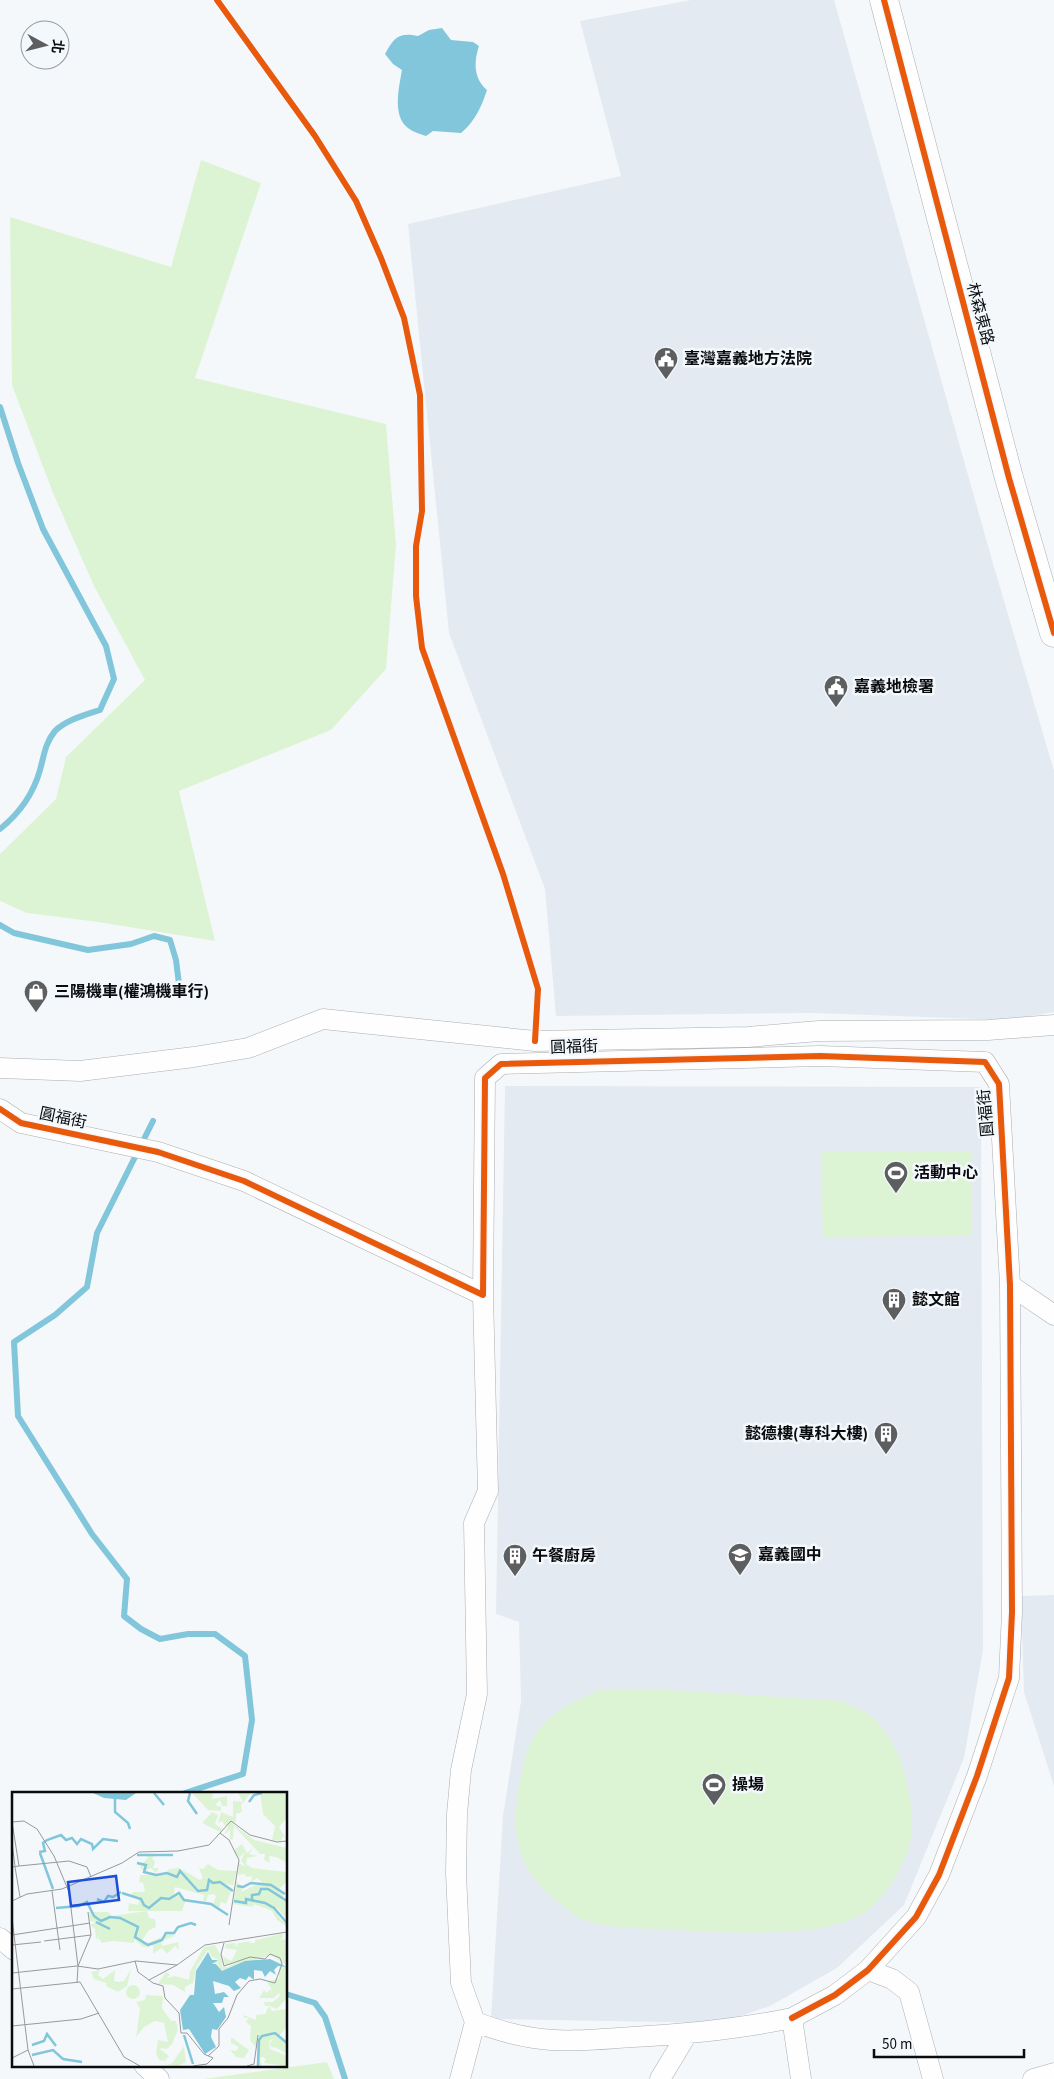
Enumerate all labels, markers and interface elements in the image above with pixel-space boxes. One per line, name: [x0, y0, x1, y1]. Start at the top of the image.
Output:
north arrow: [20, 20, 70, 70]
text: 北: [46, 38, 68, 55]
street label: 林森東路: [961, 280, 999, 348]
public building icon: 臺灣嘉義地方法院: [653, 346, 679, 380]
place label: 臺灣嘉義地方法院: [684, 348, 812, 370]
public building icon: 嘉義地檢署: [823, 674, 849, 708]
place label: 嘉義地檢署: [854, 676, 934, 698]
shop icon: 三陽機車(權鴻機車行): [23, 979, 49, 1013]
place label: 三陽機車(權鴻機車行): [54, 981, 209, 1003]
street label: 圓福街: [550, 1035, 598, 1059]
street label: 圓福街: [973, 1088, 999, 1138]
street label: 圓福街: [37, 1102, 89, 1134]
sports icon: 活動中心: [883, 1160, 909, 1194]
place label: 活動中心: [914, 1162, 978, 1184]
building icon: 懿文館: [881, 1287, 907, 1321]
place label: 懿文館: [912, 1289, 960, 1311]
building icon: 懿德樓(專科大樓): [873, 1421, 899, 1455]
place label: 懿德樓(專科大樓): [745, 1423, 868, 1445]
school or university icon: 嘉義國中: [727, 1542, 753, 1576]
building icon: 午餐廚房: [502, 1543, 528, 1577]
place label: 嘉義國中: [758, 1544, 822, 1566]
place label: 午餐廚房: [532, 1545, 596, 1567]
sports icon: 操場: [701, 1772, 727, 1806]
place label: 操場: [732, 1774, 764, 1796]
inset map: [12, 1792, 288, 2066]
scale bar: [874, 2026, 1024, 2058]
text: 50 m: [882, 2034, 912, 2055]

